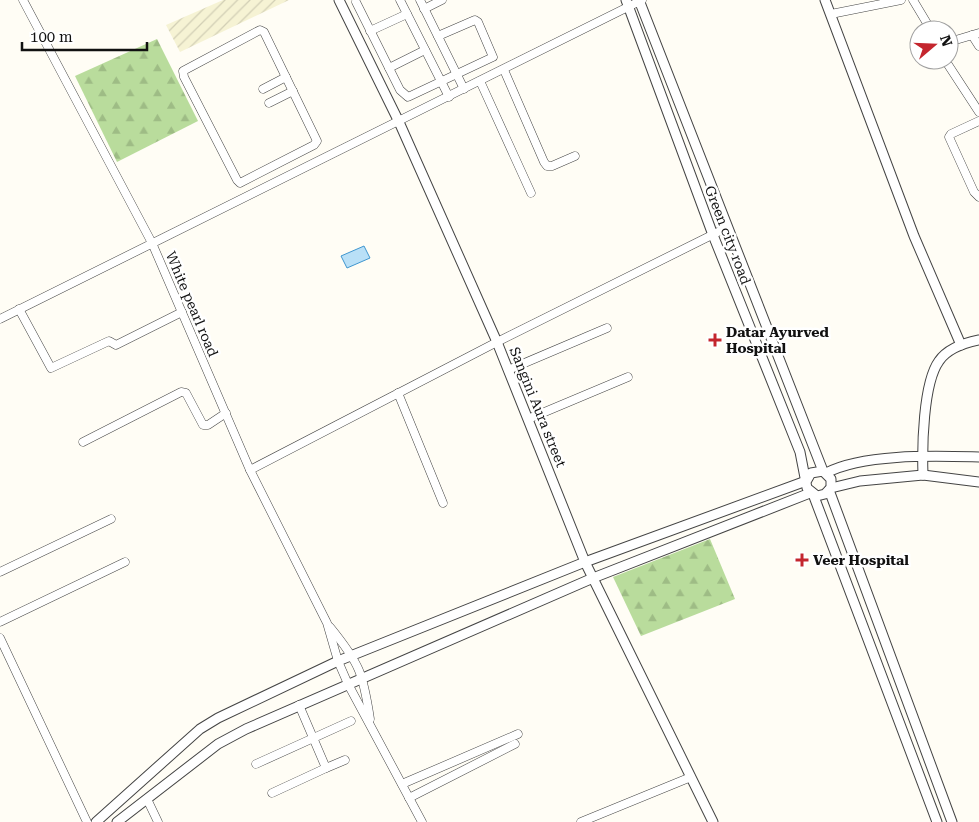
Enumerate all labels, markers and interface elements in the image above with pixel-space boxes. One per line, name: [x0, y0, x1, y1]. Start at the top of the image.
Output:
scale bar: [22, 20, 148, 52]
north arrow: [909, 20, 959, 70]
text: 100 m: [30, 28, 73, 46]
text: N: [937, 33, 956, 49]
street label: Green city road: [702, 183, 754, 287]
street label: White pearl road: [163, 249, 221, 359]
place label: Datar Ayurved Hospital: [726, 324, 829, 356]
marker: Datar Ayurved Hospital: [708, 333, 722, 347]
street label: Sangini Aura street: [507, 345, 569, 469]
place label: Veer Hospital: [813, 552, 909, 568]
marker: Veer Hospital: [795, 553, 809, 567]

